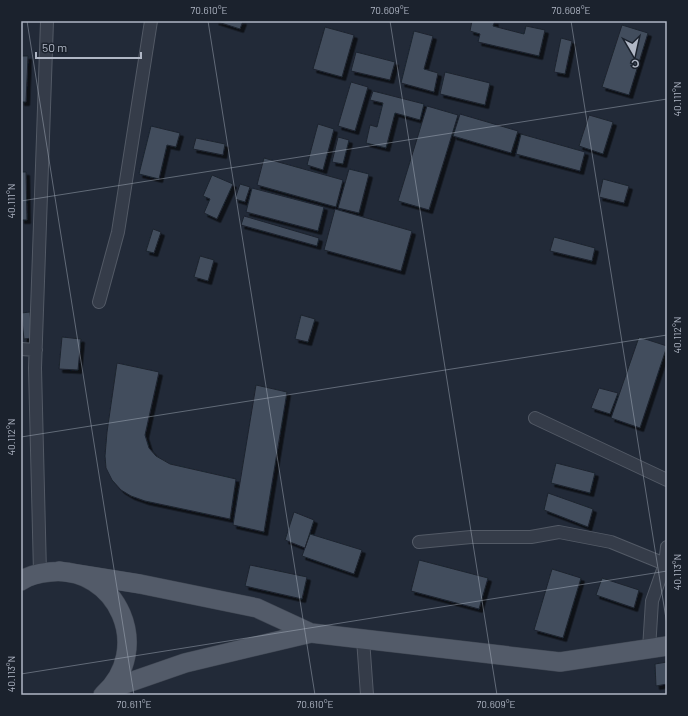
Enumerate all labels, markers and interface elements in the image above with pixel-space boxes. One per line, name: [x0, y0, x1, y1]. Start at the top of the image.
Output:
text: 70.610°E: [190, 4, 228, 16]
text: 70.609°E: [370, 4, 410, 16]
text: 70.608°E: [551, 4, 591, 16]
scale bar: [36, 34, 141, 60]
north arrow: [614, 34, 654, 74]
text: 50 m: [42, 40, 67, 54]
text: С: [631, 57, 641, 71]
text: 40.111°N: [671, 81, 683, 117]
text: 40.111°N: [5, 183, 17, 219]
text: 40.112°N: [671, 317, 683, 353]
text: 40.112°N: [5, 419, 17, 455]
text: 40.113°N: [671, 554, 683, 590]
text: 40.113°N: [5, 656, 17, 692]
text: 70.611°E: [116, 698, 152, 710]
text: 70.610°E: [296, 698, 334, 710]
text: 70.609°E: [476, 698, 516, 710]

